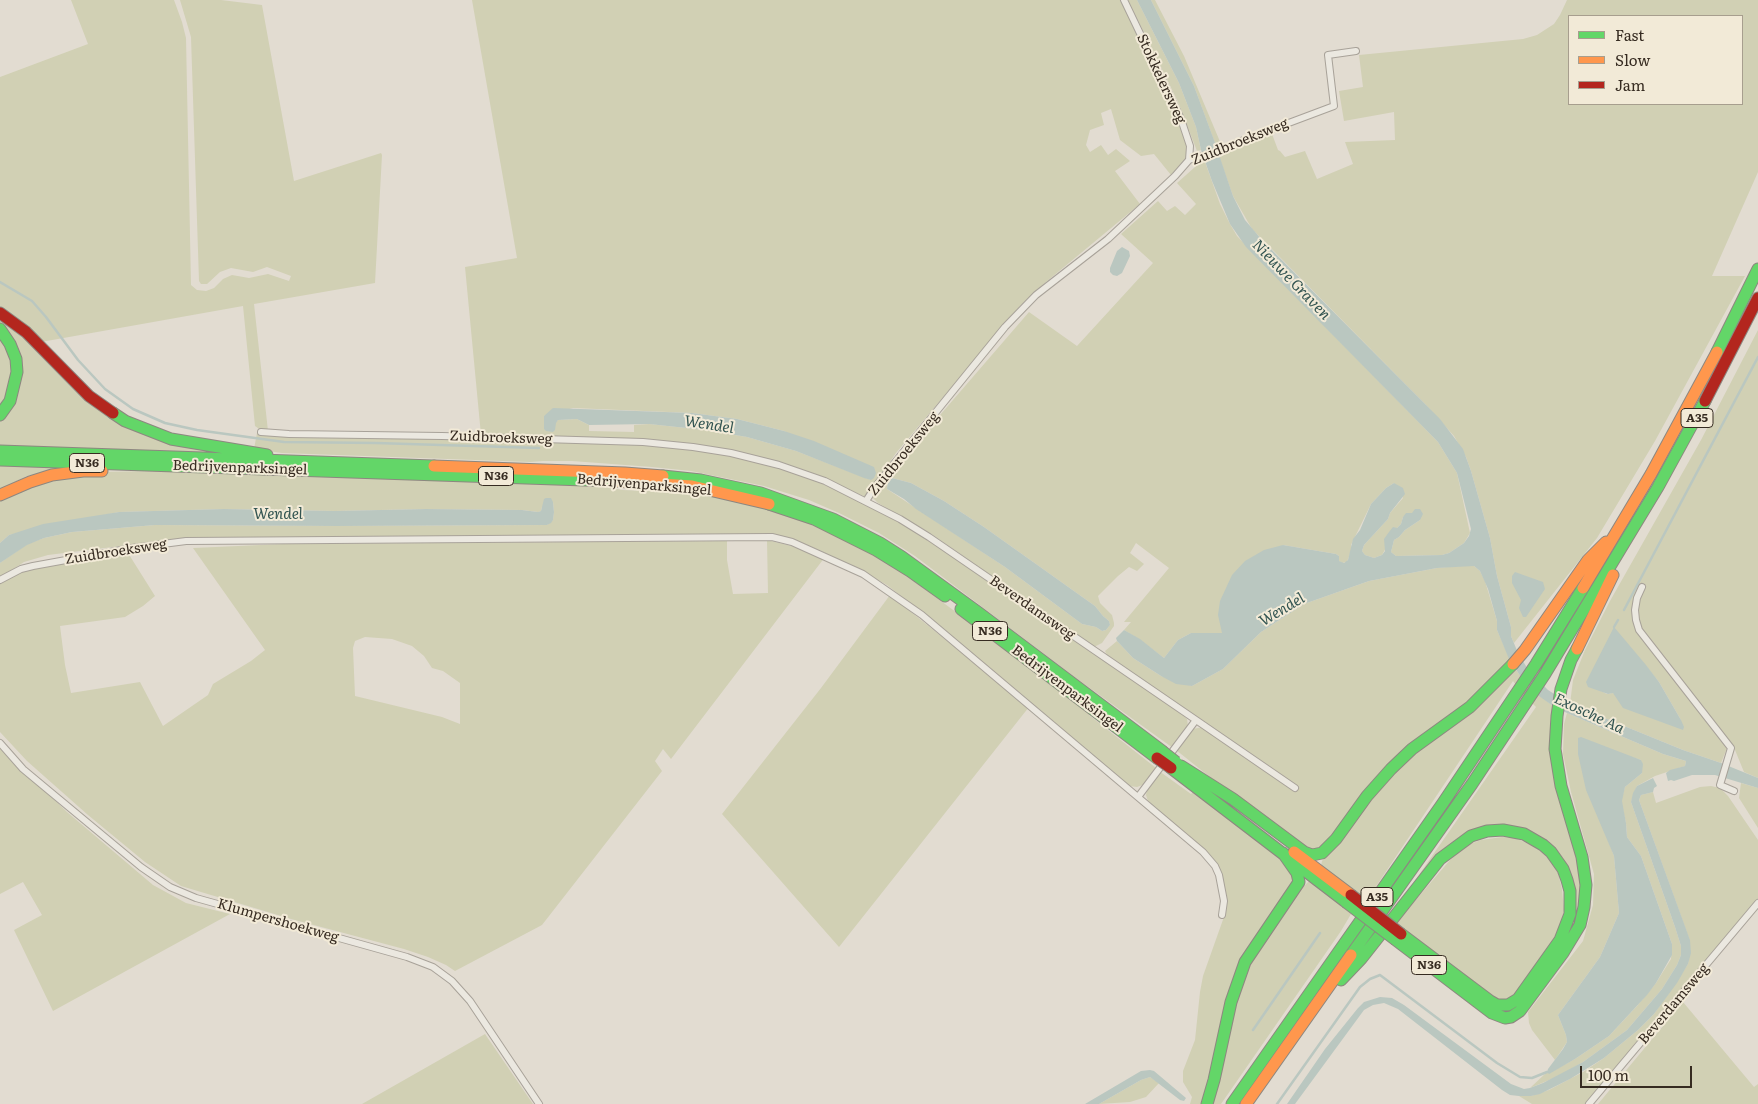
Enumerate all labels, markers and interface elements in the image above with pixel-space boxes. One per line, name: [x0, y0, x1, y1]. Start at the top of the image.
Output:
legend: [1568, 15, 1743, 105]
text: Fast: [1615, 23, 1644, 46]
street label: Stokkelersweg: [1133, 31, 1189, 127]
text: Slow: [1615, 48, 1650, 71]
text: Jam: [1615, 73, 1645, 96]
street label: Zuidbroeksweg: [1189, 115, 1291, 169]
water label: Nieuwe Graven: [1248, 236, 1334, 324]
road number: A35: [1681, 408, 1713, 428]
street label: Zuidbroeksweg: [865, 409, 943, 499]
water label: Wendel: [683, 412, 735, 438]
street label: Zuidbroeksweg: [449, 428, 553, 448]
road number: N36: [70, 453, 104, 472]
street label: Bedrijvenparksingel: [172, 457, 308, 479]
road number: N36: [478, 466, 514, 486]
street label: Bedrijvenparksingel: [576, 471, 712, 499]
water label: Wendel: [253, 506, 303, 524]
street label: Zuidbroeksweg: [64, 536, 168, 568]
street label: Beverdamsweg: [986, 572, 1078, 644]
water label: Wendel: [1256, 589, 1308, 631]
road number: N36: [972, 622, 1008, 640]
street label: Bedrijvenparksingel: [1008, 642, 1126, 736]
water label: Exosche Aa: [1551, 690, 1627, 738]
road number: A35: [1361, 888, 1393, 906]
street label: Klumpershoekweg: [215, 896, 341, 946]
road number: N36: [1412, 956, 1446, 974]
street label: Beverdamsweg: [1635, 960, 1713, 1048]
scale bar: [1583, 1056, 1696, 1088]
text: 100 m: [1588, 1063, 1629, 1086]

